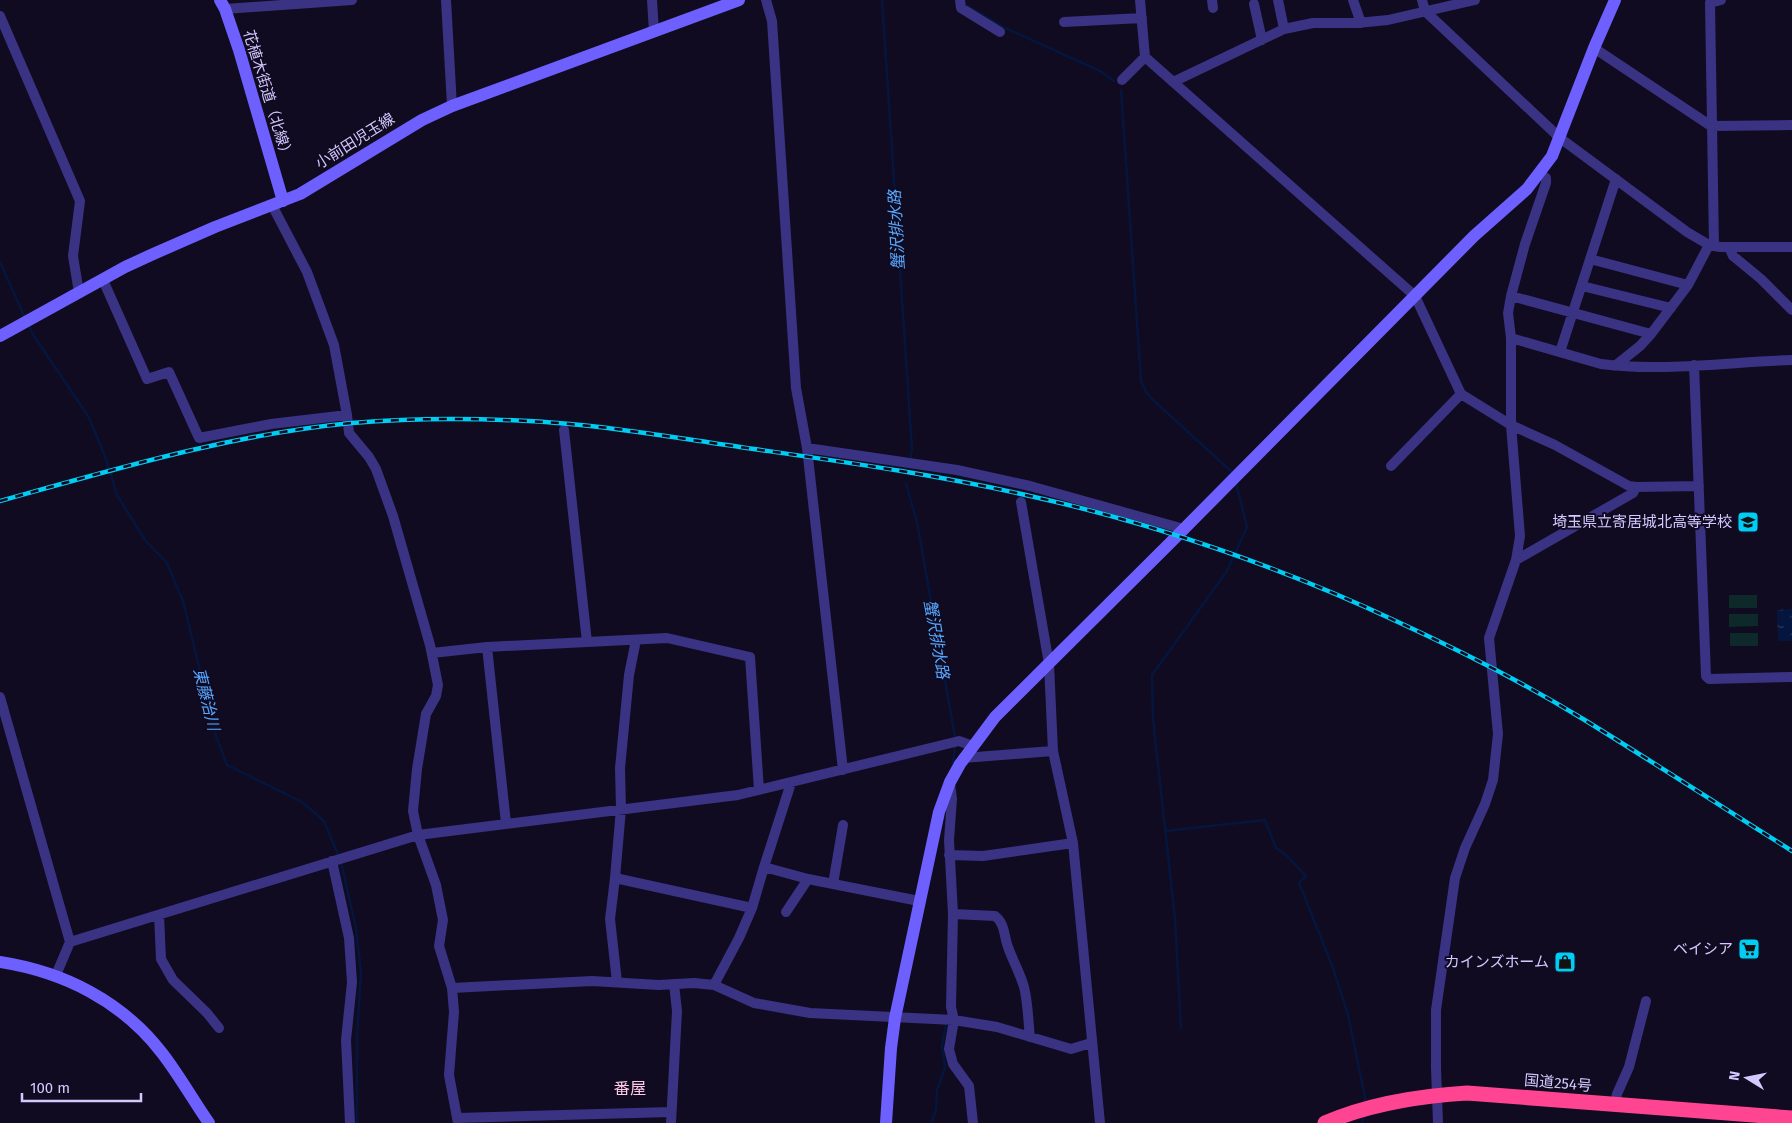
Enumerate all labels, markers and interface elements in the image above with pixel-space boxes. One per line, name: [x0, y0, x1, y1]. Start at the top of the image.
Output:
street label: 花植木街道（北線）: [240, 28, 296, 162]
street label: 小前田児玉線: [312, 110, 398, 172]
water label: 蟹沢排水路: [885, 188, 908, 270]
school or university icon: 埼玉県立寄居城北高等学校: [1736, 510, 1760, 534]
place label: 埼玉県立寄居城北高等学校: [1552, 513, 1732, 531]
water label: 蟹沢排水路: [920, 598, 953, 682]
water label: 東藤治川: [190, 666, 224, 734]
supermarket icon: ベイシア: [1737, 937, 1761, 961]
place label: ベイシア: [1673, 940, 1733, 958]
shop icon: カインズホーム: [1553, 950, 1577, 974]
place label: カインズホーム: [1445, 953, 1549, 971]
north arrow: [1722, 1053, 1772, 1103]
scale bar: [22, 1070, 141, 1102]
text: N: [1726, 1070, 1744, 1082]
street label: 国道254号: [1523, 1071, 1593, 1095]
text: 100 m: [30, 1079, 70, 1097]
district label: 番屋: [614, 1079, 646, 1098]

